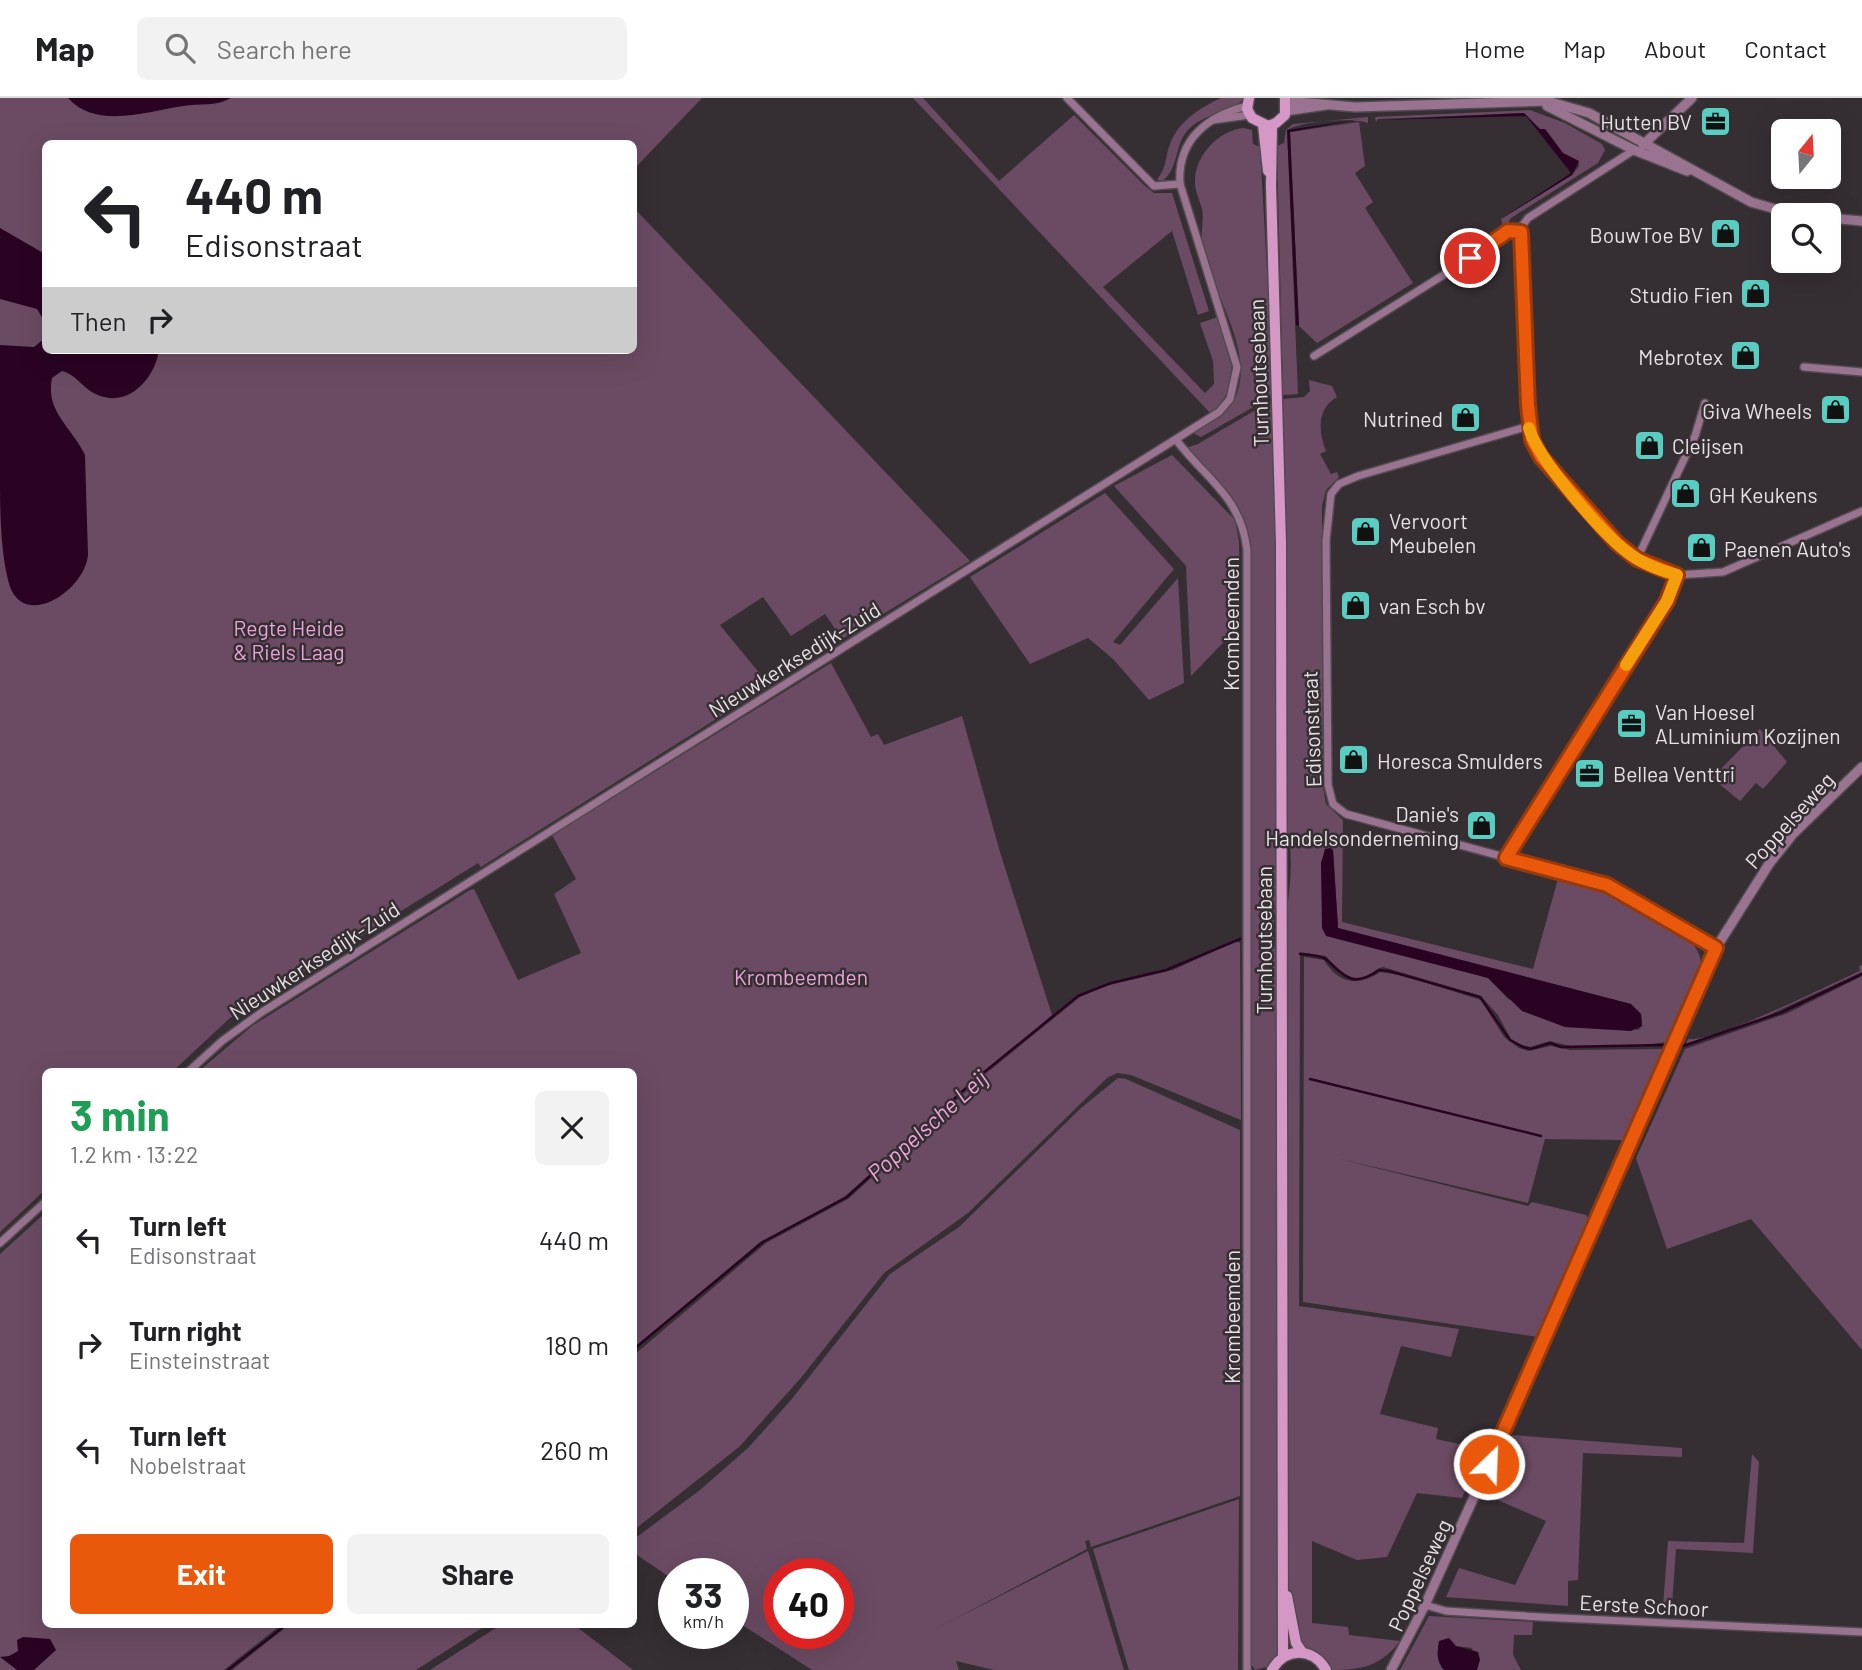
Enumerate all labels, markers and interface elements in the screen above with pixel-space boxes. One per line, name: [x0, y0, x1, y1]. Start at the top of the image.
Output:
search box: [137, 17, 627, 80]
text: Map: [35, 28, 95, 68]
icon: search: [161, 29, 199, 67]
text: Search here: [217, 33, 352, 64]
text: Home: [1464, 34, 1525, 63]
text: Map: [1563, 34, 1606, 63]
text: About: [1644, 34, 1706, 63]
text: Contact: [1744, 34, 1827, 63]
office icon: Hutten BV: [1698, 104, 1732, 138]
place label: Hutten BV: [1600, 109, 1692, 134]
north arrow: [1771, 119, 1841, 189]
map controls: [1771, 119, 1841, 273]
text: 440 m: [185, 165, 323, 224]
icon: left: [70, 168, 161, 259]
button: search: [1771, 203, 1841, 273]
shop icon: BouwToe BV: [1709, 217, 1743, 251]
place label: BouwToe BV: [1590, 222, 1703, 247]
text: Edisonstraat: [185, 225, 363, 263]
pin: [1440, 228, 1500, 288]
icon: arrive: [1451, 239, 1489, 277]
shop icon: Studio Fien: [1739, 277, 1773, 311]
place label: Studio Fien: [1630, 282, 1733, 307]
street label: Turnhoutsebaan: [1243, 298, 1273, 448]
icon: right: [141, 301, 179, 339]
text: Then: [70, 305, 127, 336]
shop icon: Mebrotex: [1729, 339, 1763, 373]
place label: Mebrotex: [1638, 344, 1723, 369]
shop icon: Giva Wheels: [1818, 393, 1852, 427]
place label: Giva Wheels: [1702, 398, 1812, 423]
shop icon: Nutrined: [1449, 401, 1483, 435]
place label: Nutrined: [1363, 406, 1443, 431]
shop icon: Cleijsen: [1632, 428, 1666, 462]
place label: Cleijsen: [1672, 433, 1744, 458]
shop icon: GH Keukens: [1669, 477, 1703, 511]
place label: GH Keukens: [1709, 482, 1818, 507]
place label: Vervoort Meubelen: [1389, 508, 1476, 557]
shop icon: Vervoort Meubelen: [1349, 515, 1383, 549]
shop icon: Paenen Auto's: [1684, 531, 1718, 565]
place label: Paenen Auto's: [1724, 536, 1851, 561]
street label: Krombeemden: [1218, 557, 1243, 691]
shop icon: van Esch bv: [1339, 588, 1373, 622]
place label: van Esch bv: [1379, 593, 1486, 618]
street label: Nieuwkerksedijk-Zuid: [703, 596, 885, 722]
park label: Regte Heide & Riels Laag: [233, 615, 345, 664]
street label: Edisonstraat: [1296, 670, 1326, 788]
place label: Van Hoesel ALuminium Kozijnen: [1655, 699, 1841, 748]
office icon: Van Hoesel ALuminium Kozijnen: [1615, 706, 1649, 740]
shop icon: Horesca Smulders: [1337, 743, 1371, 777]
place label: Horesca Smulders: [1377, 748, 1543, 773]
office icon: Bellea Venttri: [1573, 756, 1607, 790]
place label: Bellea Venttri: [1613, 761, 1735, 786]
street label: Poppelseweg: [1739, 767, 1839, 873]
place label: Danie's Handelsonderneming: [1265, 801, 1459, 850]
shop icon: Danie's Handelsonderneming: [1465, 808, 1499, 842]
street label: Turnhoutsebaan: [1251, 866, 1276, 1014]
street label: Nieuwkerksedijk-Zuid: [224, 896, 404, 1024]
park label: Krombeemden: [734, 964, 868, 989]
water label: Poppelsche Leij: [861, 1063, 993, 1187]
text: 3 min: [70, 1089, 170, 1139]
button: close: [535, 1091, 609, 1165]
text: 1.2 km · 13:22: [70, 1140, 198, 1168]
text: Turn left: [129, 1210, 227, 1241]
icon: left: [70, 1221, 108, 1259]
text: 440 m: [539, 1224, 609, 1255]
text: Edisonstraat: [129, 1241, 257, 1269]
street label: Krombeemden: [1219, 1250, 1244, 1384]
text: Turn right: [129, 1315, 242, 1346]
icon: right: [70, 1326, 108, 1364]
text: 180 m: [545, 1329, 609, 1360]
text: Einsteinstraat: [129, 1346, 270, 1374]
text: Turn left: [129, 1420, 227, 1451]
position arrow: [1452, 1427, 1526, 1501]
icon: left: [70, 1431, 108, 1469]
text: 260 m: [540, 1434, 609, 1465]
text: Nobelstraat: [129, 1451, 247, 1479]
street label: Poppelseweg: [1382, 1515, 1456, 1635]
button: Exit: [70, 1534, 333, 1614]
button: Share: [347, 1534, 609, 1614]
speed limit sign: 40: [763, 1558, 854, 1649]
text: 33: [685, 1573, 722, 1615]
street label: Eerste Schoor: [1579, 1589, 1710, 1621]
text: km/h: [683, 1610, 724, 1632]

